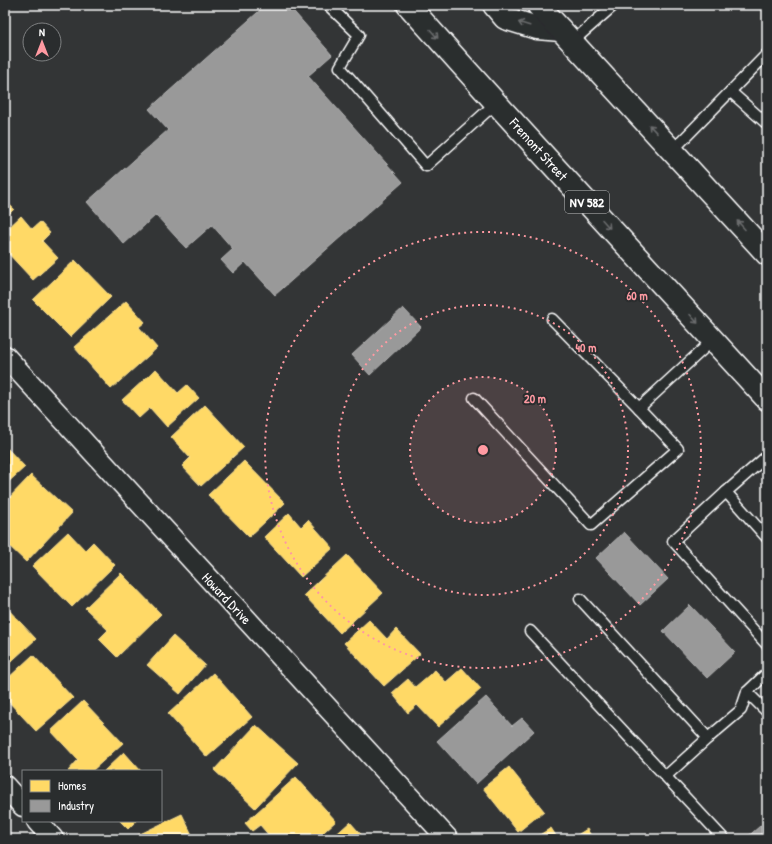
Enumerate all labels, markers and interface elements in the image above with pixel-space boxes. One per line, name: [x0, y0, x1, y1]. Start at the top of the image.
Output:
one-way arrow: [518, 20, 531, 27]
north arrow: [22, 22, 62, 62]
text: N: [39, 25, 45, 39]
one-way arrow: [430, 29, 439, 39]
street label: Fremont Street: [505, 113, 572, 185]
one-way arrow: [648, 124, 658, 134]
road number: NV 582: [565, 191, 609, 213]
one-way arrow: [602, 218, 611, 229]
one-way arrow: [736, 220, 745, 230]
text: 60 m: [626, 287, 648, 304]
one-way arrow: [690, 314, 699, 325]
text: 40 m: [576, 339, 596, 356]
text: 20 m: [524, 390, 546, 407]
centre of rings: [476, 443, 490, 457]
street label: Howard Drive: [198, 568, 256, 628]
legend: [22, 770, 162, 822]
text: Homes: [58, 777, 86, 794]
text: Industry: [58, 797, 94, 814]

